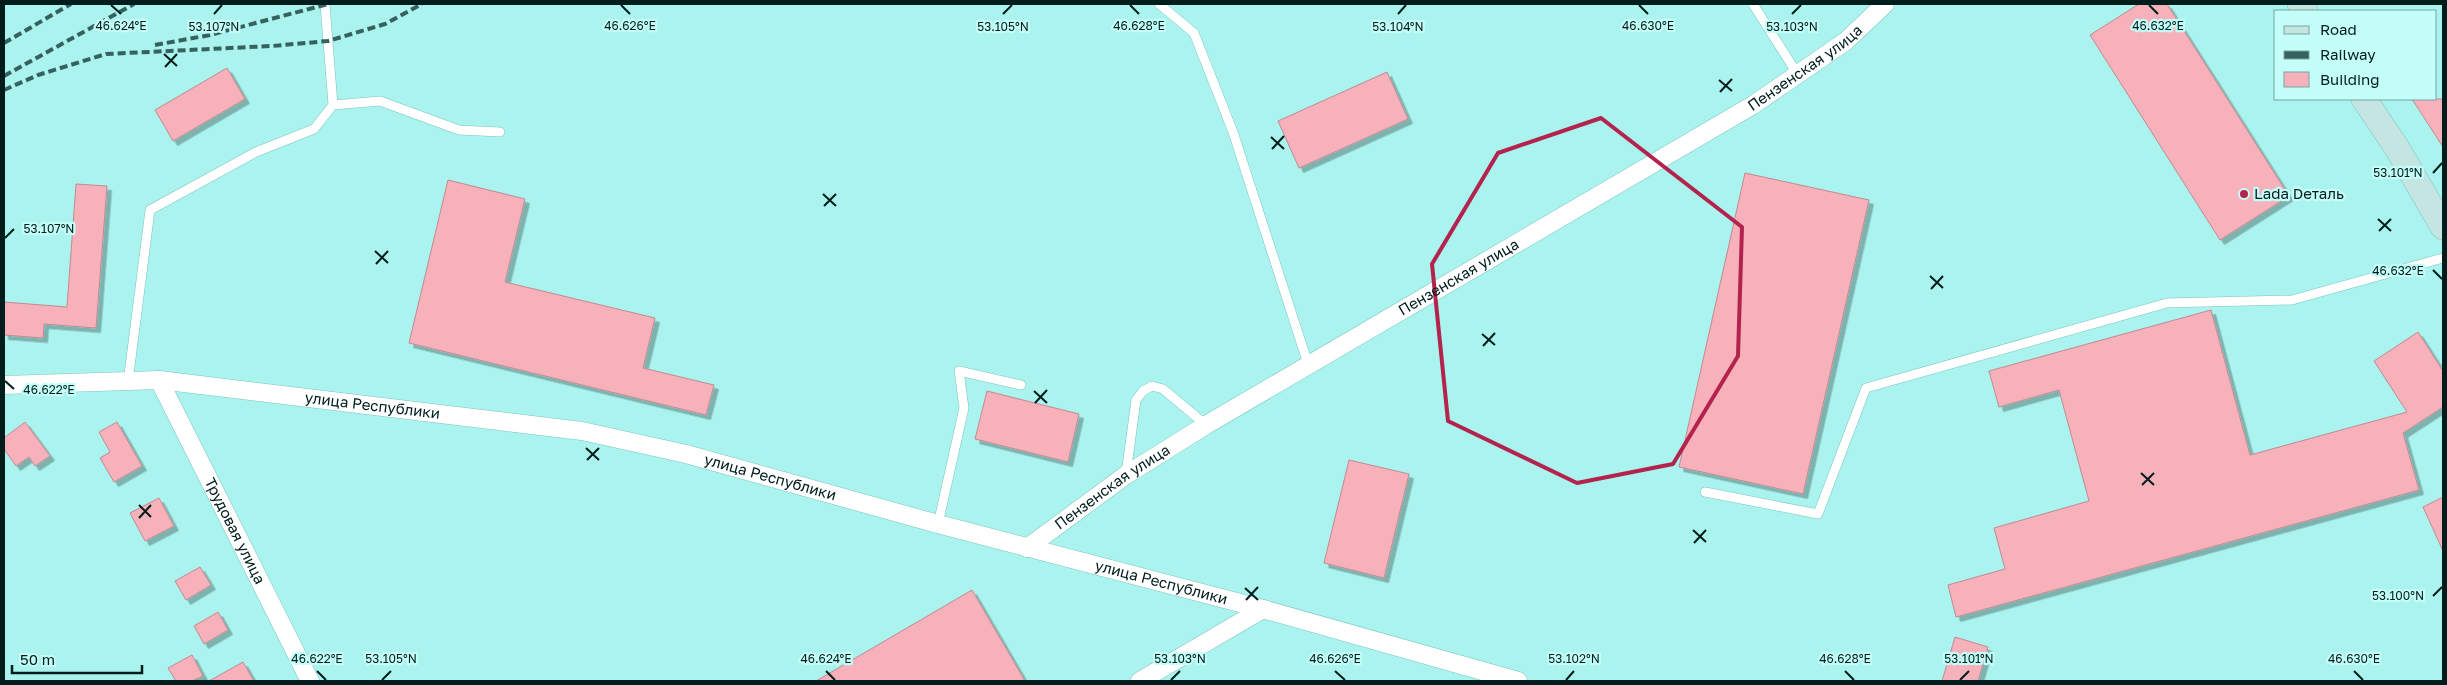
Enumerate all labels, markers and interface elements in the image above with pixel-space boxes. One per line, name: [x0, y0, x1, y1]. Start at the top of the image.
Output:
legend: [2274, 10, 2437, 100]
text: 46.624°E: [95, 18, 147, 33]
text: 46.626°E: [604, 18, 656, 33]
text: 46.628°E: [1113, 18, 1165, 33]
text: 46.630°E: [1622, 18, 1674, 33]
text: 46.632°E: [2132, 18, 2184, 33]
text: 53.107°N: [188, 19, 240, 34]
text: 53.105°N: [977, 19, 1029, 34]
text: 53.104°N: [1372, 19, 1424, 34]
text: 53.103°N: [1766, 19, 1818, 34]
text: Road: [2320, 20, 2357, 38]
street label: Пензенская улица: [1744, 21, 1865, 114]
text: Railway: [2320, 45, 2376, 63]
text: Building: [2320, 70, 2380, 88]
text: 53.101°N: [2373, 165, 2423, 180]
place label: Lada Dеталь: [2254, 184, 2344, 202]
marker: Lada Dеталь: [2238, 188, 2250, 200]
text: 53.107°N: [23, 221, 75, 236]
street label: Пензенская улица: [1395, 234, 1521, 319]
text: 46.632°E: [2372, 263, 2424, 278]
text: 46.622°E: [23, 382, 75, 397]
street label: улица Республики: [304, 388, 441, 422]
street label: Пензенская улица: [1051, 440, 1173, 533]
street label: улица Республики: [702, 450, 838, 503]
street label: Трудовая улица: [202, 475, 270, 587]
street label: улица Республики: [1093, 555, 1230, 607]
text: 53.100°N: [2372, 588, 2424, 603]
scale bar: [12, 642, 142, 674]
text: 50 m: [20, 650, 55, 668]
text: 46.622°E: [291, 651, 343, 666]
text: 53.105°N: [365, 651, 417, 666]
text: 46.624°E: [800, 651, 852, 666]
text: 53.103°N: [1154, 651, 1206, 666]
text: 46.626°E: [1309, 651, 1361, 666]
text: 53.102°N: [1548, 651, 1600, 666]
text: 46.628°E: [1819, 651, 1871, 666]
text: 53.101°N: [1944, 651, 1994, 666]
text: 46.630°E: [2328, 651, 2380, 666]

